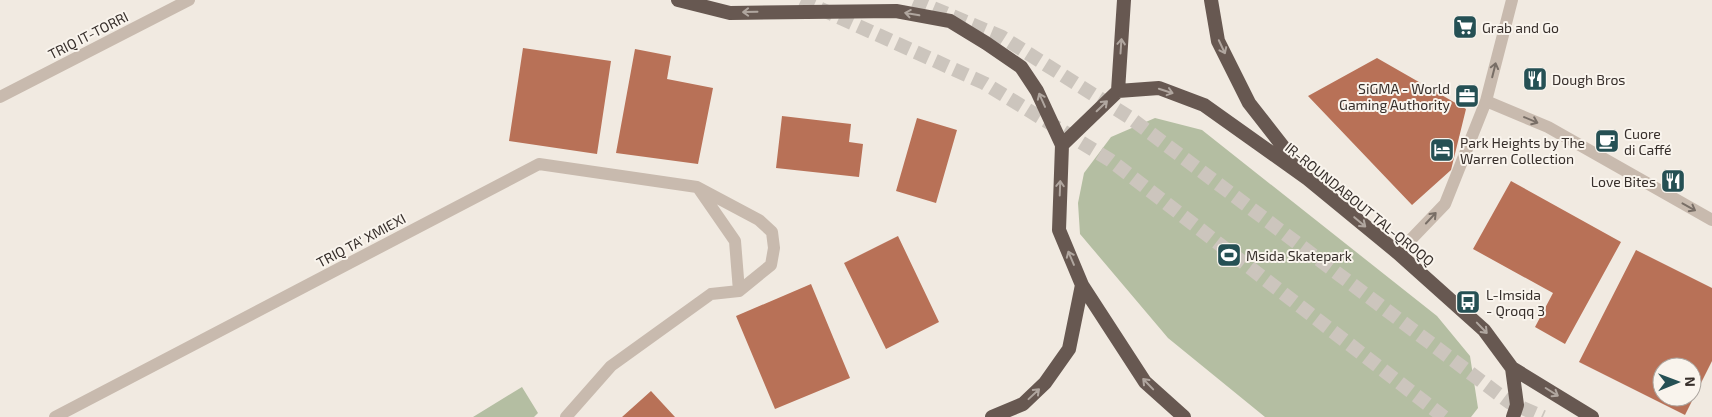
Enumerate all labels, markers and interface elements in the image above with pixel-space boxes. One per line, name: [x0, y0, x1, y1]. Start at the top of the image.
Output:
street label: TRIQ IT-TORRI: [45, 8, 131, 62]
one-way arrow: [742, 8, 758, 17]
one-way arrow: [904, 9, 920, 19]
supermarket icon: Grab and Go: [1452, 14, 1478, 40]
place label: Grab and Go: [1482, 19, 1559, 36]
one-way arrow: [1116, 38, 1125, 54]
one-way arrow: [1217, 39, 1227, 54]
one-way arrow: [1490, 62, 1499, 78]
restaurant icon: Dough Bros: [1522, 66, 1548, 92]
place label: Dough Bros: [1552, 71, 1625, 88]
place label: SiGMA - World Gaming Authority: [1339, 80, 1451, 113]
office icon: SiGMA - World Gaming Authority: [1454, 83, 1480, 109]
one-way arrow: [1158, 87, 1173, 96]
one-way arrow: [1036, 93, 1046, 108]
one-way arrow: [1096, 100, 1109, 112]
one-way arrow: [1523, 116, 1538, 126]
place label: Cuore di Caffé: [1624, 125, 1672, 158]
cafe icon: Cuore di Caffé: [1594, 128, 1620, 154]
place label: Park Heights by The Warren Collection: [1460, 134, 1585, 167]
hotel icon: Park Heights by The Warren Collection: [1429, 137, 1455, 163]
street label: IR-ROUNDABOUT TAL-QROQQ: [1282, 139, 1438, 269]
restaurant icon: Love Bites: [1660, 168, 1686, 194]
place label: Love Bites: [1591, 173, 1656, 190]
one-way arrow: [1056, 180, 1065, 196]
one-way arrow: [1681, 202, 1696, 212]
street label: TRIQ TA' XMIEXI: [314, 209, 408, 271]
one-way arrow: [1425, 211, 1437, 224]
one-way arrow: [1353, 216, 1366, 227]
sports icon: Msida Skatepark: [1216, 242, 1242, 268]
place label: Msida Skatepark: [1246, 247, 1352, 264]
one-way arrow: [1065, 251, 1075, 266]
place label: L-Imsida - Qroqq 3: [1486, 286, 1545, 319]
bus stop icon: L-Imsida - Qroqq 3: [1455, 289, 1481, 315]
one-way arrow: [1476, 322, 1488, 335]
north arrow: [1652, 357, 1702, 407]
text: N: [1682, 377, 1699, 387]
one-way arrow: [1142, 378, 1154, 390]
one-way arrow: [1027, 388, 1040, 400]
one-way arrow: [1545, 388, 1559, 398]

